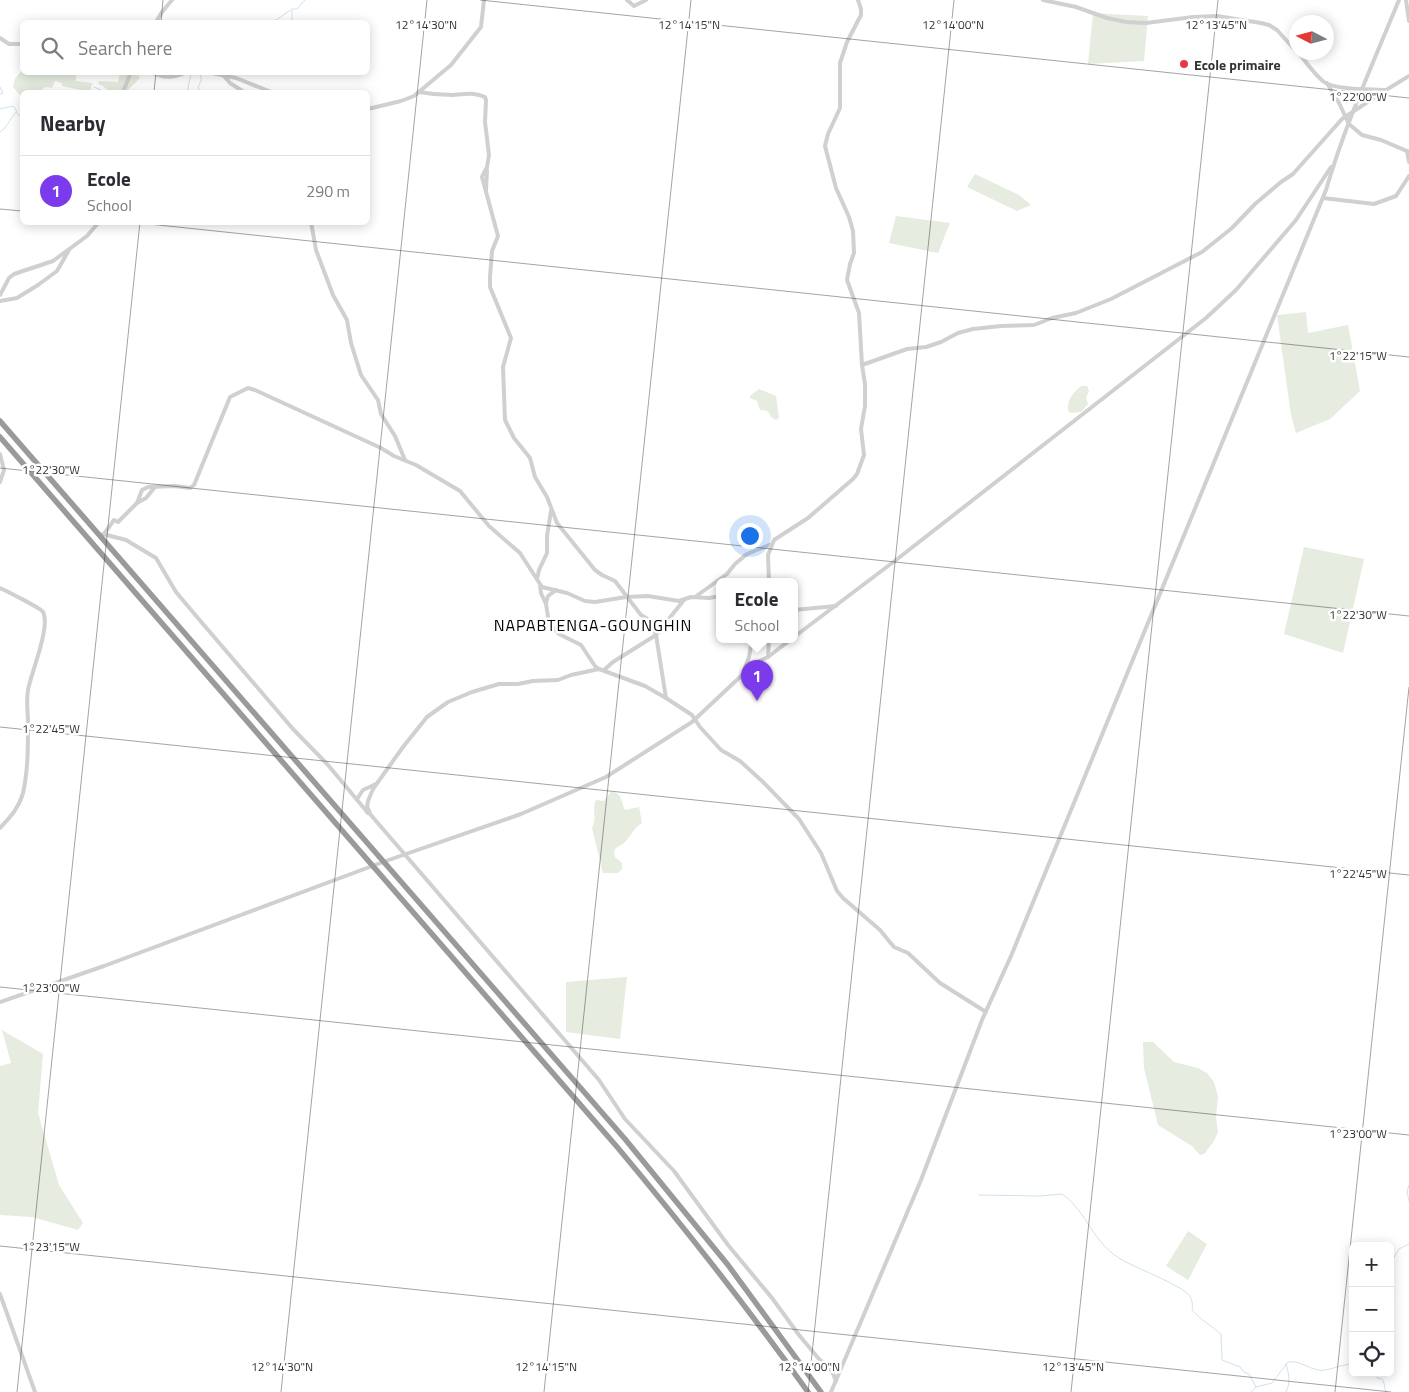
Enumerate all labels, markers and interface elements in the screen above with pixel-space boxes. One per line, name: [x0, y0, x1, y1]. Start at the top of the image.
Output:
text: 12°14'30"N: [395, 15, 457, 34]
text: 12°14'15"N: [658, 15, 720, 34]
text: 12°14'00"N: [922, 15, 984, 34]
text: 12°13'45"N: [1185, 15, 1247, 34]
north arrow: [1289, 15, 1334, 60]
search box: [20, 20, 370, 75]
text: Search here: [78, 33, 172, 62]
icon: search: [38, 34, 66, 62]
place label: Ecole primaire: [1194, 54, 1281, 75]
marker: Ecole primaire: [1178, 58, 1190, 70]
text: 1°22'00"W: [1329, 87, 1387, 106]
text: Nearby: [40, 107, 105, 139]
text: Ecole: [87, 164, 131, 193]
text: 1: [52, 179, 60, 203]
text: 290 m: [306, 179, 350, 203]
text: School: [87, 193, 132, 217]
text: 1°22'15"W: [1329, 346, 1387, 365]
text: 1°22'30"W: [22, 460, 80, 479]
your location: [737, 523, 763, 549]
popup: [716, 578, 798, 643]
text: Ecole: [735, 584, 778, 613]
text: 1°22'30"W: [1329, 605, 1387, 624]
district label: NAPABTENGA-GOUNGHIN: [494, 613, 692, 637]
text: School: [735, 613, 779, 637]
pin: 1: [741, 660, 773, 701]
text: 1°22'45"W: [22, 719, 80, 738]
text: 1°22'45"W: [1329, 864, 1387, 883]
text: 1°23'00"W: [22, 978, 80, 997]
text: 1°23'00"W: [1329, 1124, 1387, 1143]
text: 1°23'15"W: [22, 1237, 80, 1256]
map controls: [1349, 1242, 1394, 1377]
button: +: [1349, 1242, 1394, 1287]
button: −: [1349, 1287, 1394, 1332]
button: locate: [1349, 1332, 1394, 1377]
text: 12°14'30"N: [251, 1357, 313, 1376]
text: 12°14'15"N: [515, 1357, 577, 1376]
text: 12°14'00"N: [778, 1357, 840, 1376]
text: 12°13'45"N: [1042, 1357, 1104, 1376]

